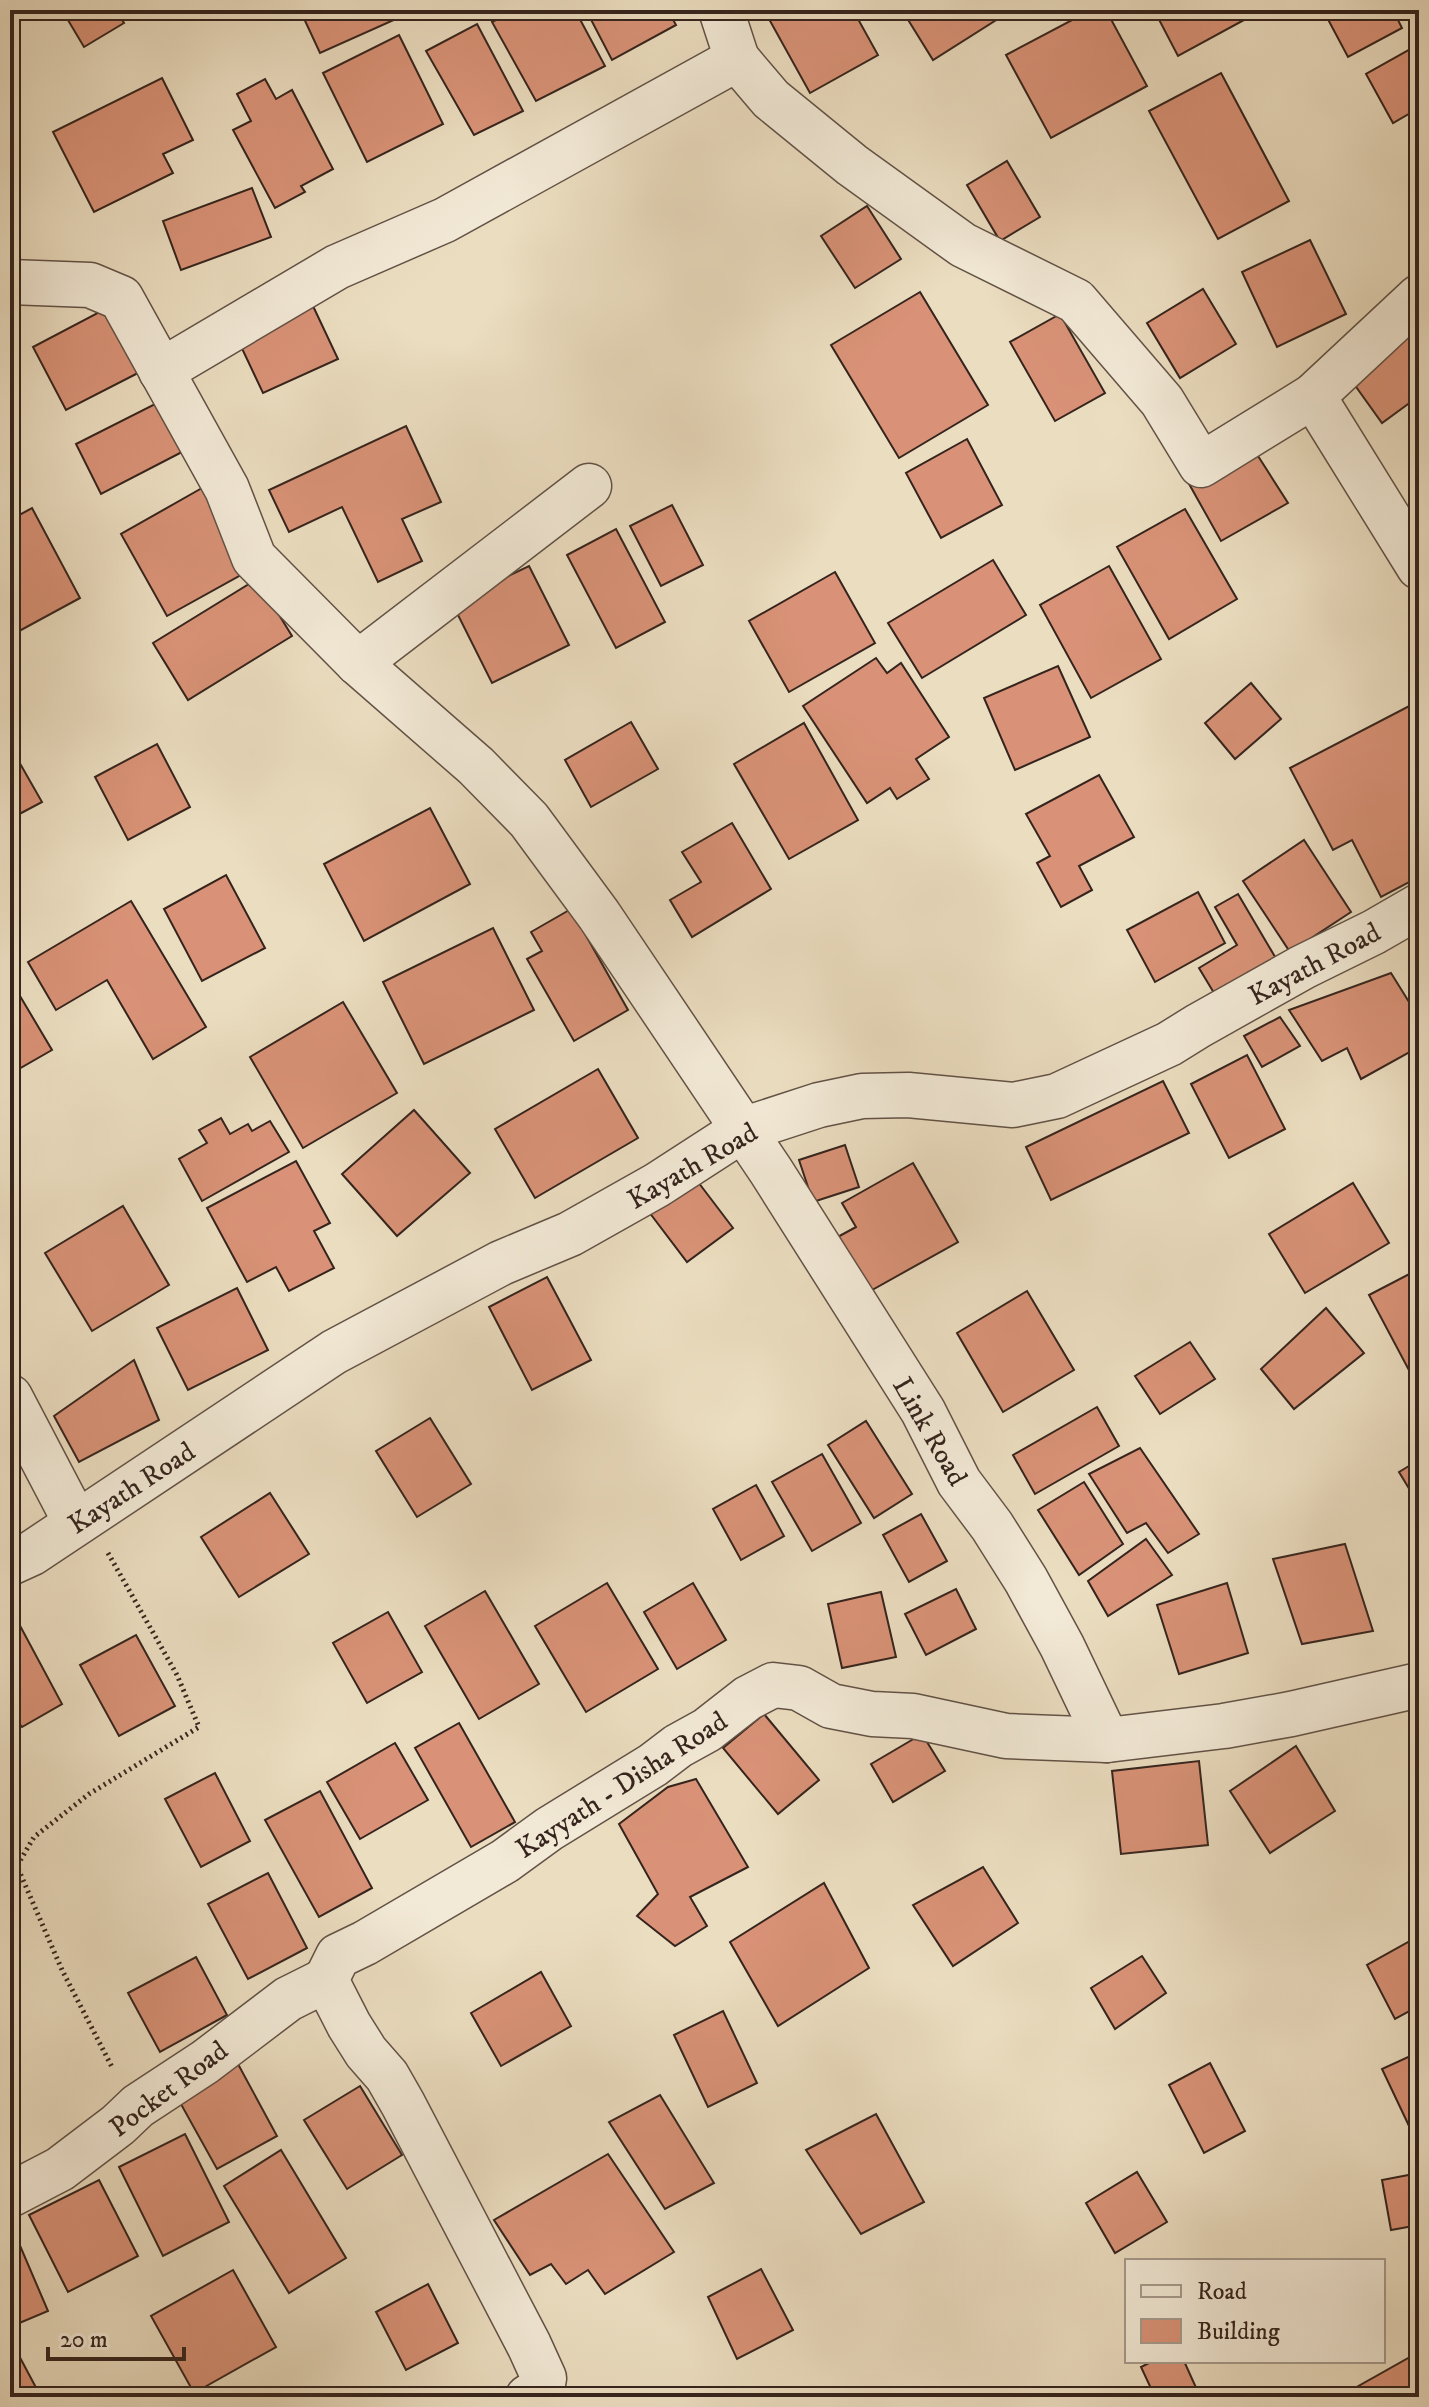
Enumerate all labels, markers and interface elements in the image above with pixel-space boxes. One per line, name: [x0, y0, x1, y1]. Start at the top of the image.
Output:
street label: Kayath Road: [1243, 915, 1387, 1014]
street label: Kayath Road: [622, 1115, 764, 1218]
street label: Link Road: [885, 1371, 975, 1492]
street label: Kayath Road: [62, 1434, 202, 1542]
street label: Kayyath - Disha Road: [510, 1704, 734, 1867]
street label: Pocket Road: [103, 2033, 235, 2145]
legend: [1125, 2259, 1385, 2363]
text: Road: [1197, 2277, 1247, 2307]
scale bar: [48, 2311, 184, 2361]
text: Building: [1197, 2317, 1280, 2347]
text: 20 m: [60, 2325, 108, 2355]

